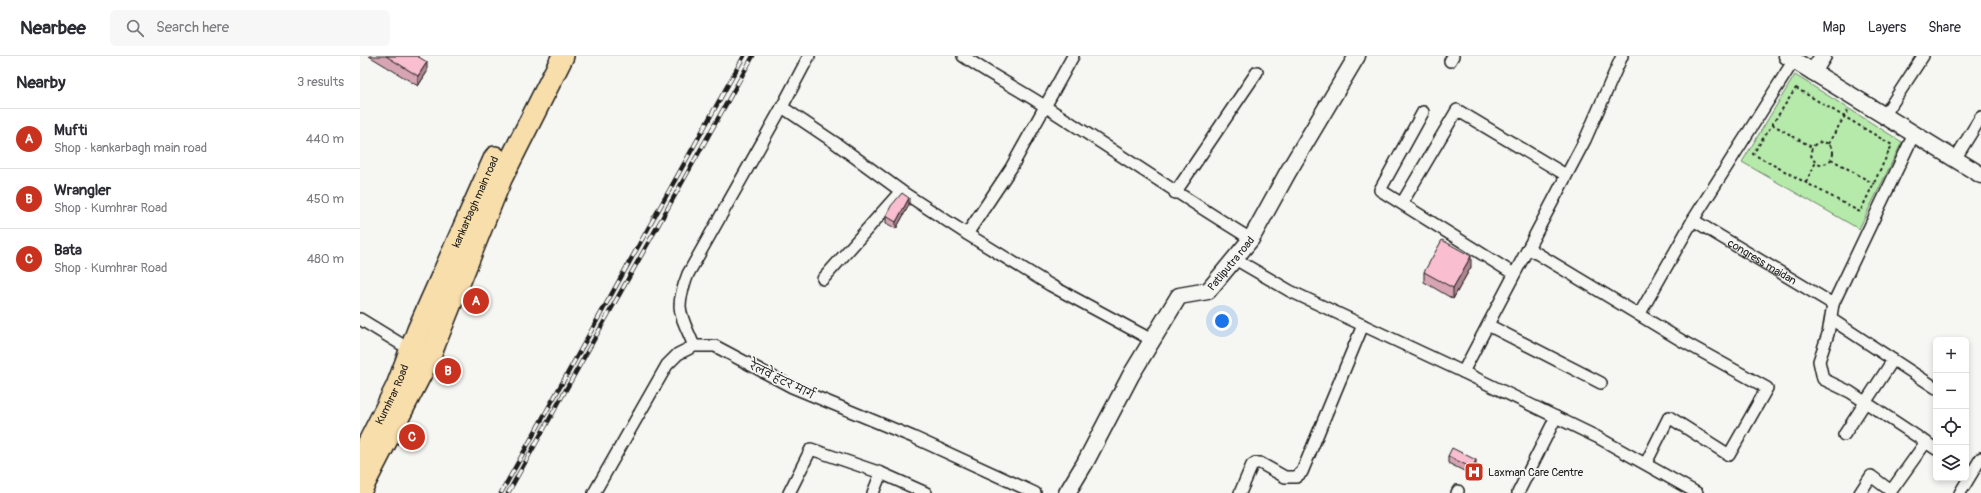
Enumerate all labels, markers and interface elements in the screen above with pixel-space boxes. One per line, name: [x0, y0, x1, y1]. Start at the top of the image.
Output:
search box: [110, 10, 390, 46]
text: Nearbee: [20, 16, 86, 40]
icon: search: [124, 17, 146, 39]
text: Search here: [156, 18, 229, 37]
text: Map: [1823, 19, 1846, 36]
text: Layers: [1868, 19, 1906, 36]
text: Share: [1928, 19, 1961, 36]
text: Nearby: [16, 72, 65, 93]
text: 3 results: [297, 74, 344, 90]
text: Mufti: [54, 121, 87, 140]
text: A: [25, 131, 33, 147]
text: 440 m: [306, 131, 344, 147]
text: Shop · kankarbagh main road: [54, 140, 207, 156]
street label: kankarbagh main road: [450, 154, 502, 250]
text: Wrangler: [54, 181, 111, 200]
text: B: [25, 191, 33, 207]
text: 450 m: [306, 191, 344, 207]
text: Shop · Kumhrar Road: [54, 200, 167, 216]
street label: Patliputra road: [1205, 234, 1257, 293]
street label: congress maidan: [1725, 236, 1799, 288]
text: Bata: [54, 241, 82, 260]
text: C: [25, 251, 33, 267]
text: 480 m: [307, 251, 344, 267]
text: Shop · Kumhrar Road: [54, 260, 167, 276]
pin: A: [463, 286, 489, 316]
your location: [1212, 311, 1232, 331]
map controls: [1933, 337, 1969, 481]
button: +: [1933, 337, 1969, 373]
street label: रेलवे हंटर मार्ग: [746, 354, 820, 402]
pin: B: [435, 356, 461, 386]
street label: Kumhrar Road: [373, 363, 412, 427]
button: −: [1933, 373, 1969, 409]
button: locate: [1933, 409, 1969, 445]
pin: C: [399, 422, 425, 452]
button: layers: [1933, 445, 1969, 481]
hospital icon: Laxman Care Centre: [1463, 461, 1485, 483]
place label: Laxman Care Centre: [1488, 466, 1584, 479]

